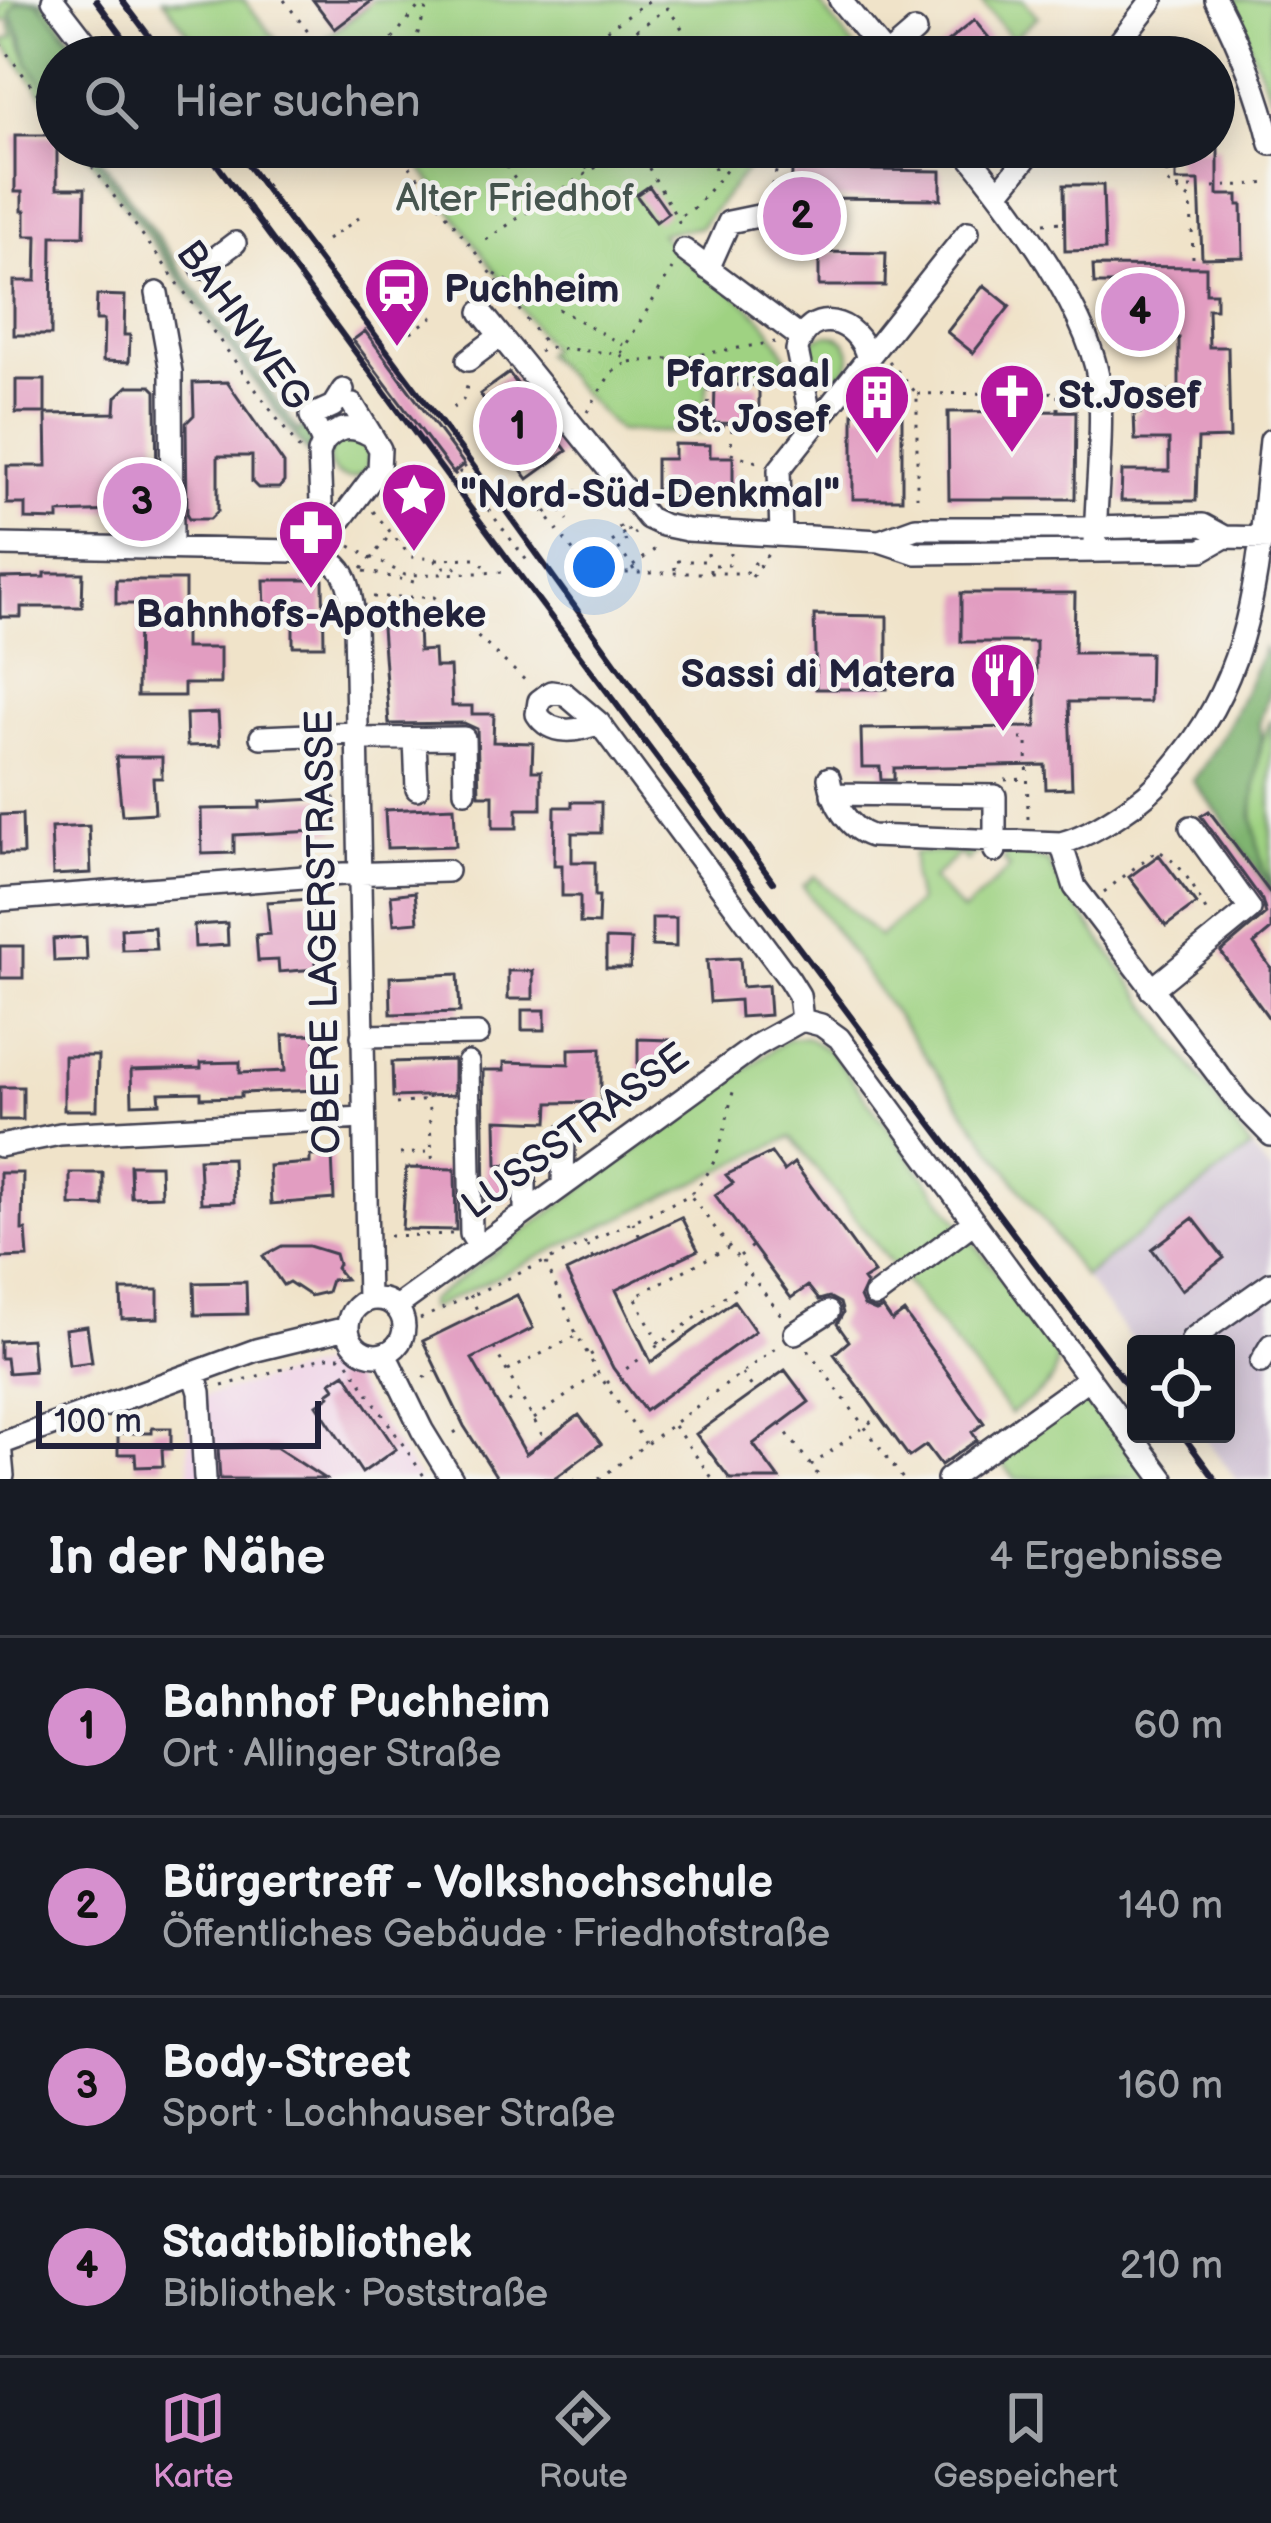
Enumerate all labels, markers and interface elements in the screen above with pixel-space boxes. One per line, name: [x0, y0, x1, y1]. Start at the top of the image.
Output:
search box: [36, 36, 1235, 168]
icon: search: [78, 69, 144, 135]
text: Hier suchen: [174, 75, 421, 130]
pin: 2: [763, 171, 841, 261]
park label: Alter Friedhof: [396, 176, 634, 223]
street label: BAHNWEG: [166, 232, 320, 420]
station icon: Puchheim: [362, 255, 432, 349]
place label: Puchheim: [444, 267, 619, 314]
pin: 4: [1101, 267, 1179, 357]
place label: Pfarrsaal St. Josef: [665, 352, 831, 444]
church icon: St.Josef: [977, 361, 1047, 455]
building icon: Pfarrsaal St. Josef: [842, 362, 912, 456]
place label: St.Josef: [1058, 373, 1203, 420]
pin: 1: [479, 381, 557, 471]
pin: 3: [103, 457, 181, 547]
place icon: "Nord-Süd-Denkmal": [379, 460, 449, 554]
place label: "Nord-Süd-Denkmal": [460, 472, 840, 519]
pharmacy icon: Bahnhofs-Apotheke: [276, 497, 346, 591]
your location: [564, 537, 624, 597]
place label: Bahnhofs-Apotheke: [136, 592, 486, 639]
restaurant icon: Sassi di Matera: [968, 640, 1038, 734]
place label: Sassi di Matera: [681, 652, 956, 699]
street label: OBERE LAGERSTRASSE: [297, 709, 351, 1155]
street label: LUSSSTRASSE: [453, 1034, 699, 1230]
map controls: [1127, 1335, 1235, 1443]
button: locate: [1127, 1335, 1235, 1443]
scale bar: [36, 1395, 321, 1448]
text: 100 m: [54, 1402, 142, 1442]
text: In der Nähe: [48, 1527, 326, 1588]
text: 4 Ergebnisse: [989, 1534, 1223, 1581]
text: Bahnhof Puchheim: [162, 1676, 550, 1731]
text: 1: [79, 1703, 95, 1750]
text: 60 m: [1133, 1703, 1223, 1750]
text: Ort · Allinger Straße: [162, 1731, 501, 1778]
text: Bürgertreff - Volkshochschule: [162, 1856, 773, 1911]
text: 2: [75, 1883, 99, 1930]
text: 140 m: [1118, 1883, 1223, 1930]
text: Öffentliches Gebäude · Friedhofstraße: [162, 1911, 830, 1958]
text: Body-Street: [162, 2036, 411, 2091]
text: 3: [76, 2063, 98, 2110]
text: 160 m: [1118, 2063, 1223, 2110]
text: Sport · Lochhauser Straße: [162, 2091, 615, 2138]
text: Stadtbibliothek: [162, 2216, 472, 2271]
text: 4: [76, 2243, 98, 2290]
text: 210 m: [1120, 2243, 1223, 2290]
text: Bibliothek · Poststraße: [162, 2271, 548, 2318]
tab: Karte: [153, 2385, 233, 2497]
tab: Route: [539, 2385, 628, 2497]
tab: Gespeichert: [933, 2385, 1118, 2497]

